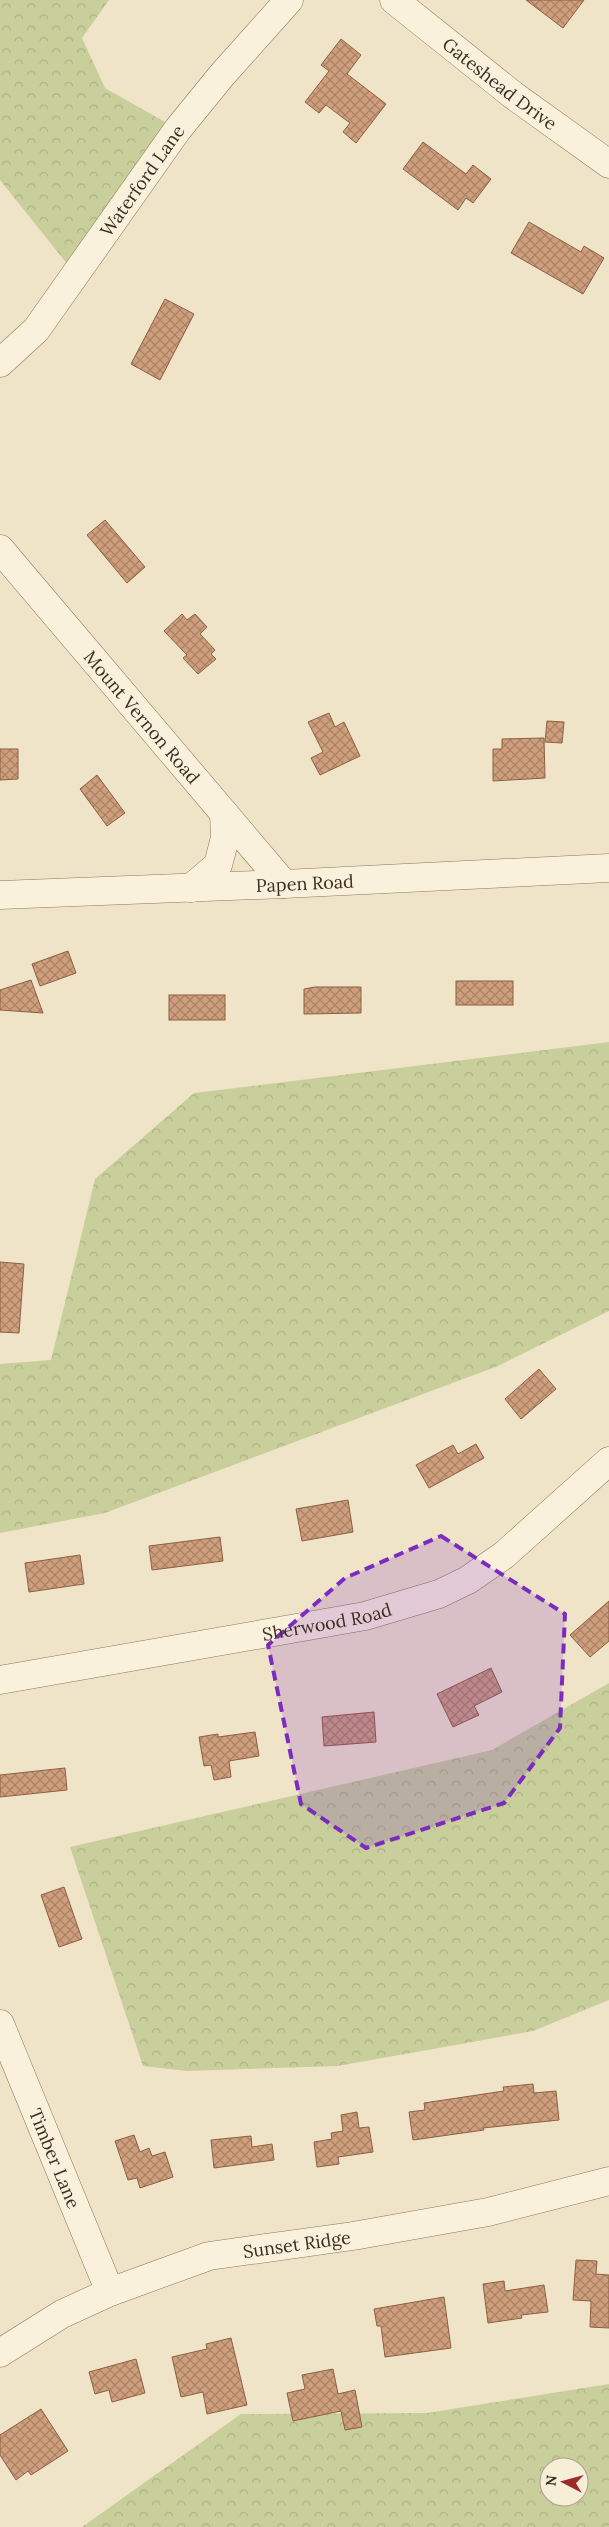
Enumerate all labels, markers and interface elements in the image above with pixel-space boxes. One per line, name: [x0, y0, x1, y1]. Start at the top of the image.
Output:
street label: Gateshead Drive: [438, 32, 562, 135]
street label: Waterford Lane: [94, 120, 189, 241]
street label: Mount Vernon Road: [79, 645, 205, 788]
street label: Papen Road: [255, 869, 355, 897]
street label: Sherwood Road: [260, 1597, 394, 1645]
street label: Timber Lane: [24, 2105, 86, 2212]
street label: Sunset Ridge: [242, 2225, 352, 2263]
north arrow: [539, 2457, 589, 2507]
text: N: [542, 2474, 561, 2487]

